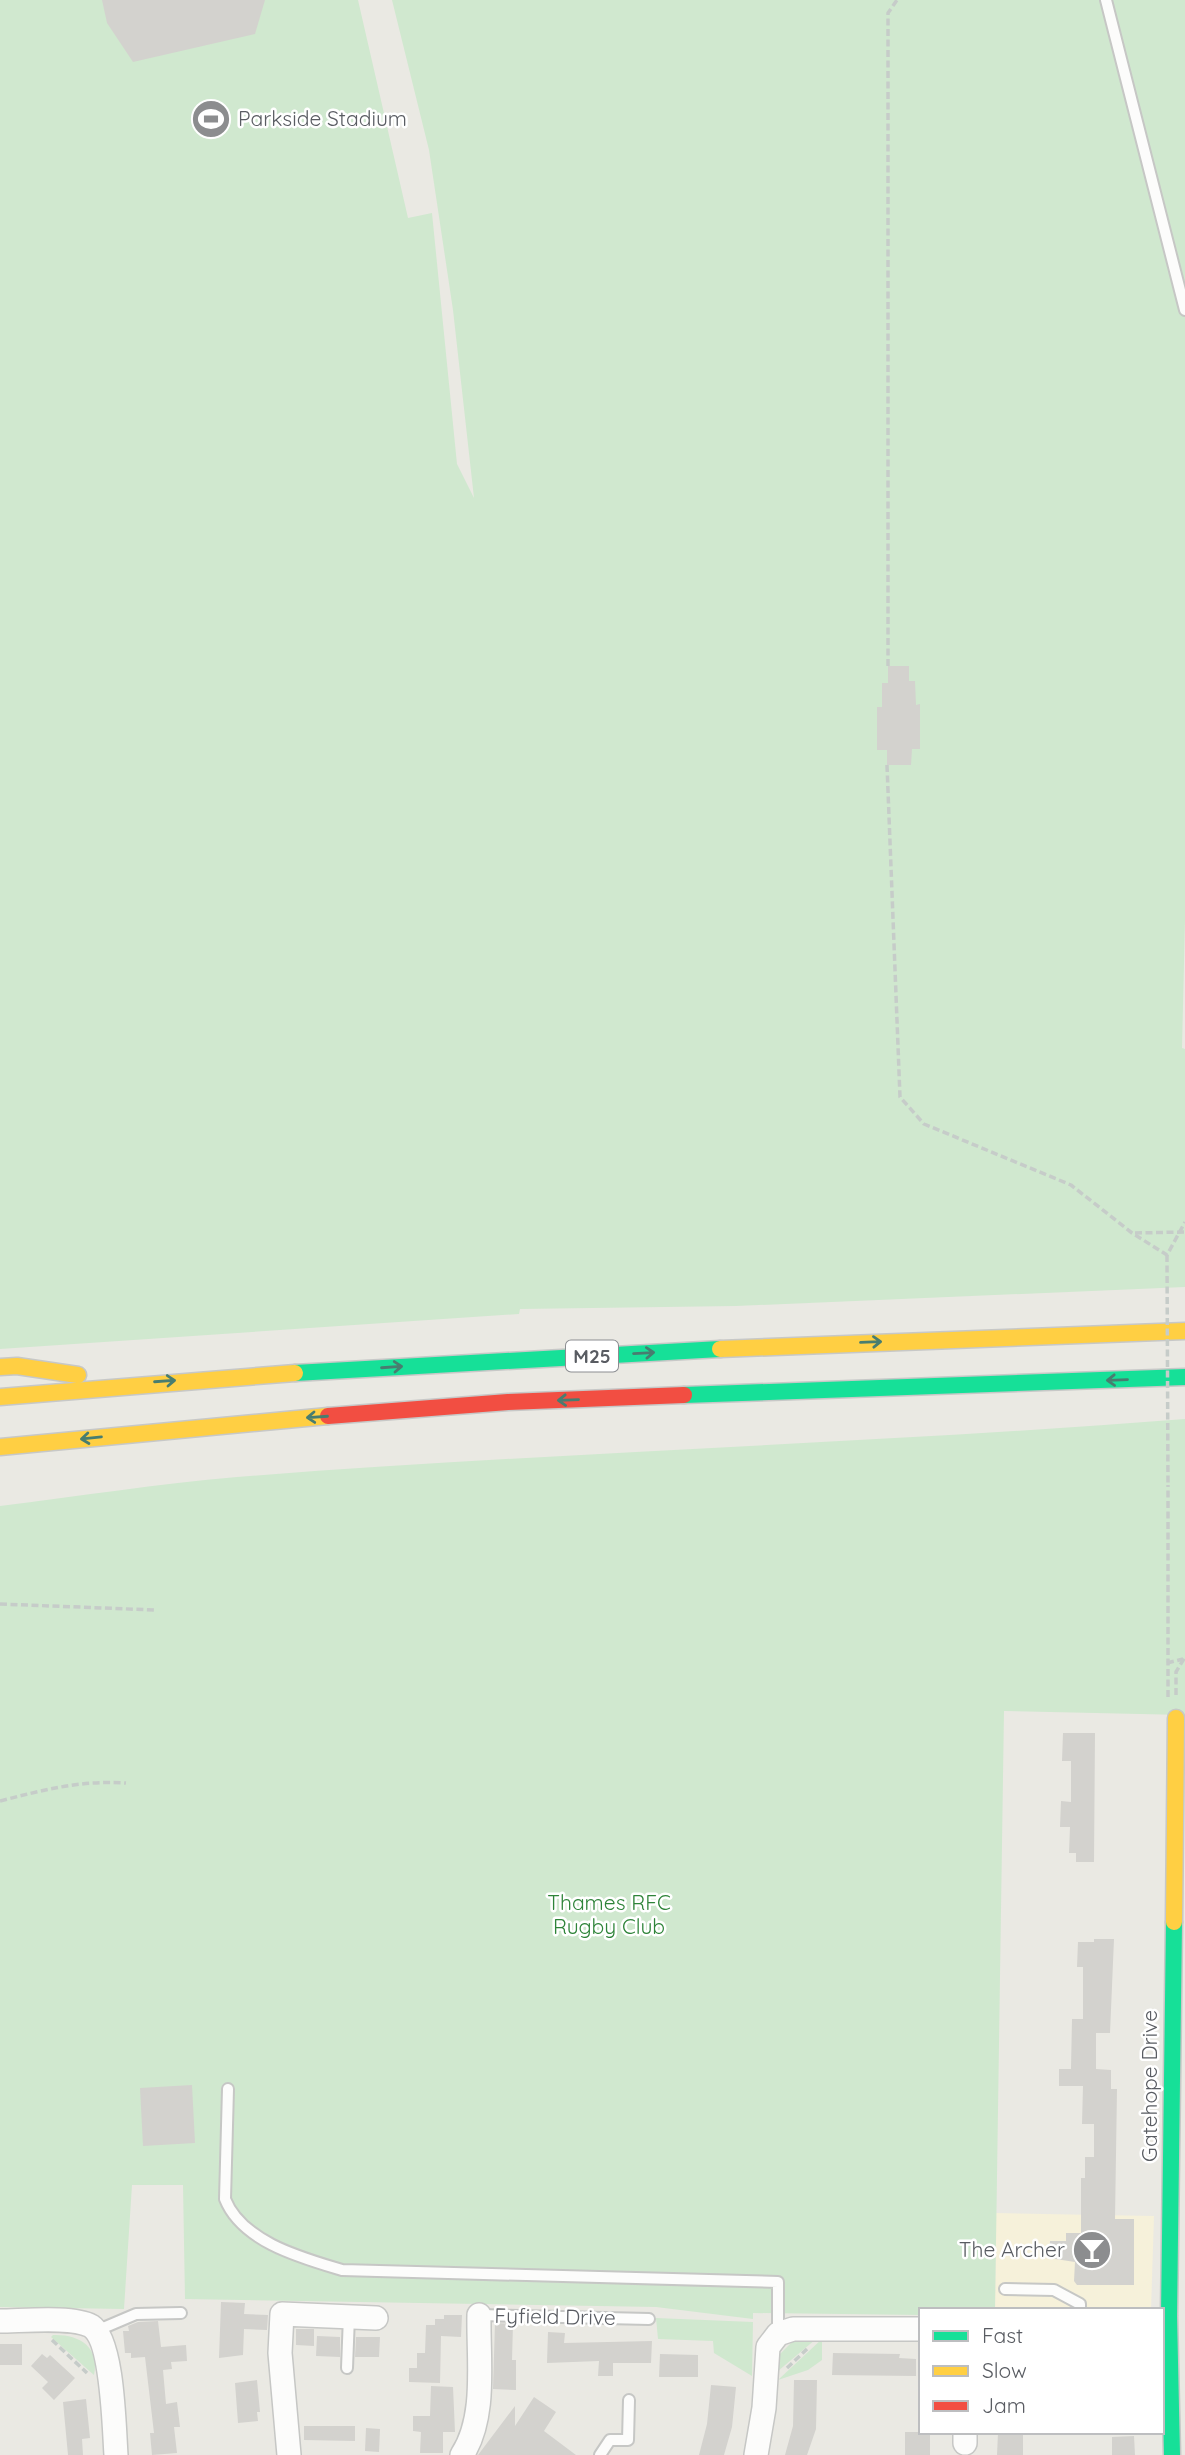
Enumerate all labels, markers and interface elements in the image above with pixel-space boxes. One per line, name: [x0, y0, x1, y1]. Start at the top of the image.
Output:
sports icon: Parkside Stadium: [190, 98, 232, 140]
place label: Parkside Stadium: [238, 105, 407, 131]
one-way arrow: [860, 1335, 883, 1348]
road number: M25: [566, 1340, 618, 1372]
one-way arrow: [632, 1346, 655, 1359]
one-way arrow: [381, 1360, 403, 1373]
one-way arrow: [1106, 1373, 1129, 1386]
one-way arrow: [154, 1374, 176, 1387]
one-way arrow: [557, 1393, 580, 1406]
one-way arrow: [307, 1411, 329, 1424]
one-way arrow: [80, 1432, 103, 1445]
park label: Thames RFC Rugby Club: [547, 1889, 671, 1939]
street label: Gatehope Drive: [1136, 2010, 1162, 2162]
bar icon: The Archer: [1071, 2229, 1113, 2271]
place label: The Archer: [959, 2236, 1065, 2262]
street label: Fyfield Drive: [494, 2302, 616, 2330]
legend: [919, 2308, 1164, 2434]
text: Fast: [982, 2322, 1023, 2348]
text: Slow: [982, 2357, 1027, 2383]
text: Jam: [982, 2392, 1026, 2418]

